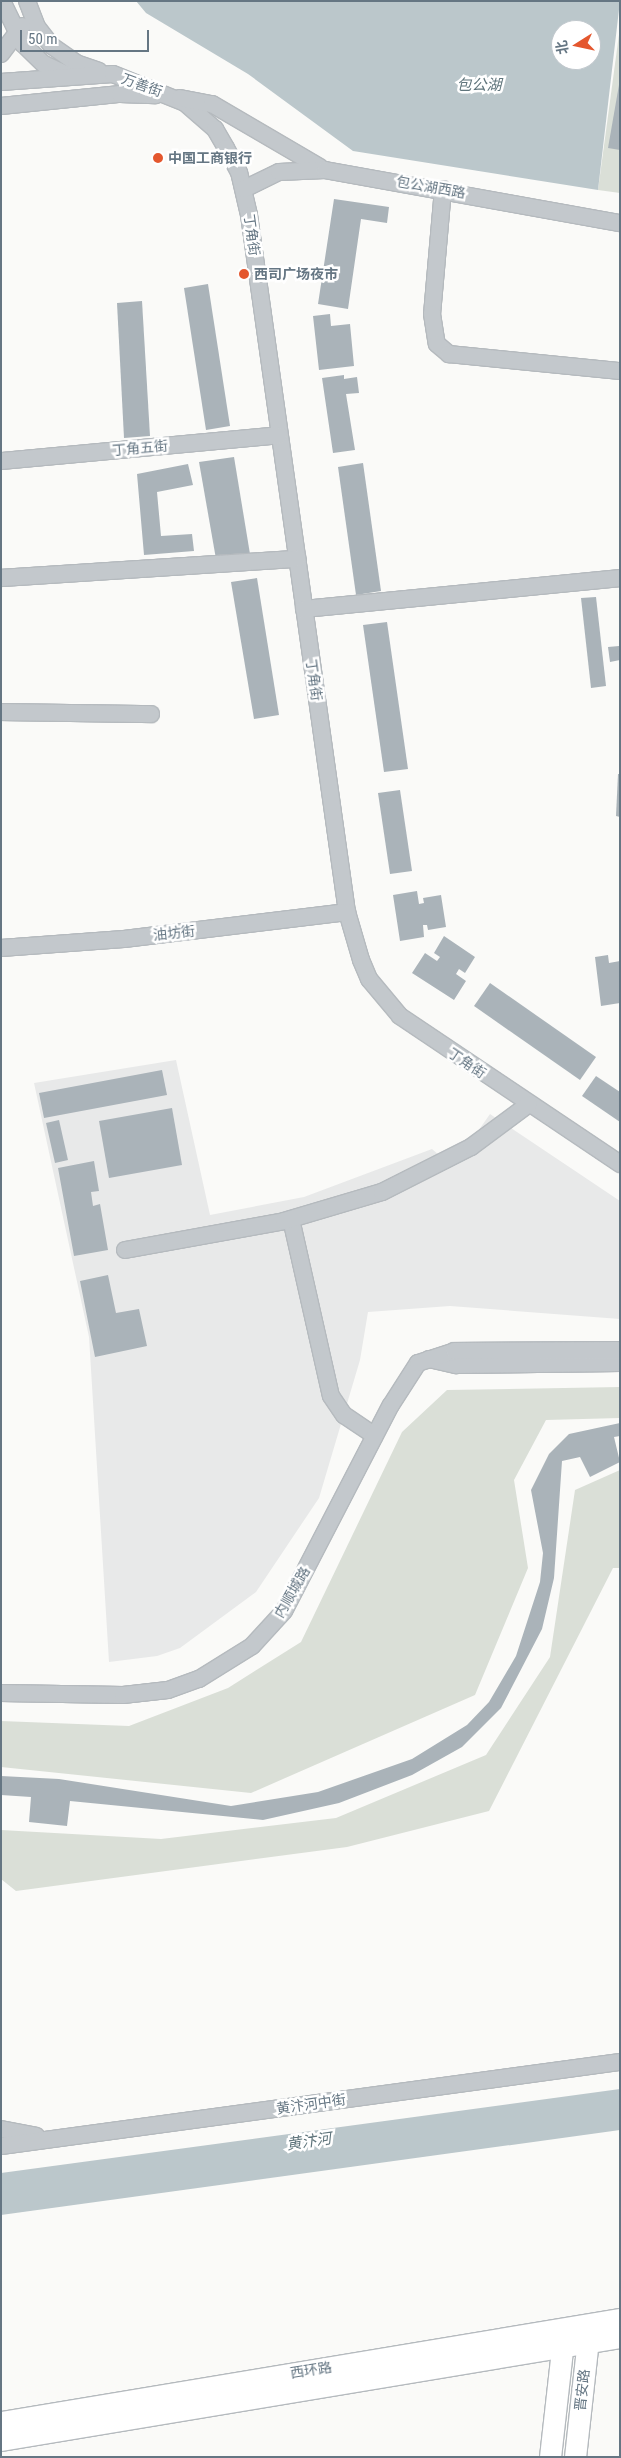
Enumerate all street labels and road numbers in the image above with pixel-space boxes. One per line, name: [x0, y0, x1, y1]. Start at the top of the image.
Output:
street label: 万善街: [119, 70, 165, 100]
street label: 包公湖西路: [395, 173, 467, 201]
street label: 丁角街: [241, 213, 263, 257]
street label: 丁角五街: [111, 437, 169, 459]
street label: 丁角街: [303, 658, 325, 702]
street label: 油坊街: [152, 922, 196, 944]
street label: 丁角街: [445, 1044, 489, 1082]
street label: 内顺城路: [271, 1564, 313, 1620]
street label: 黄汴河中街: [275, 2091, 347, 2117]
street label: 西环路: [289, 2358, 333, 2382]
street label: 晋安路: [571, 2368, 593, 2412]

